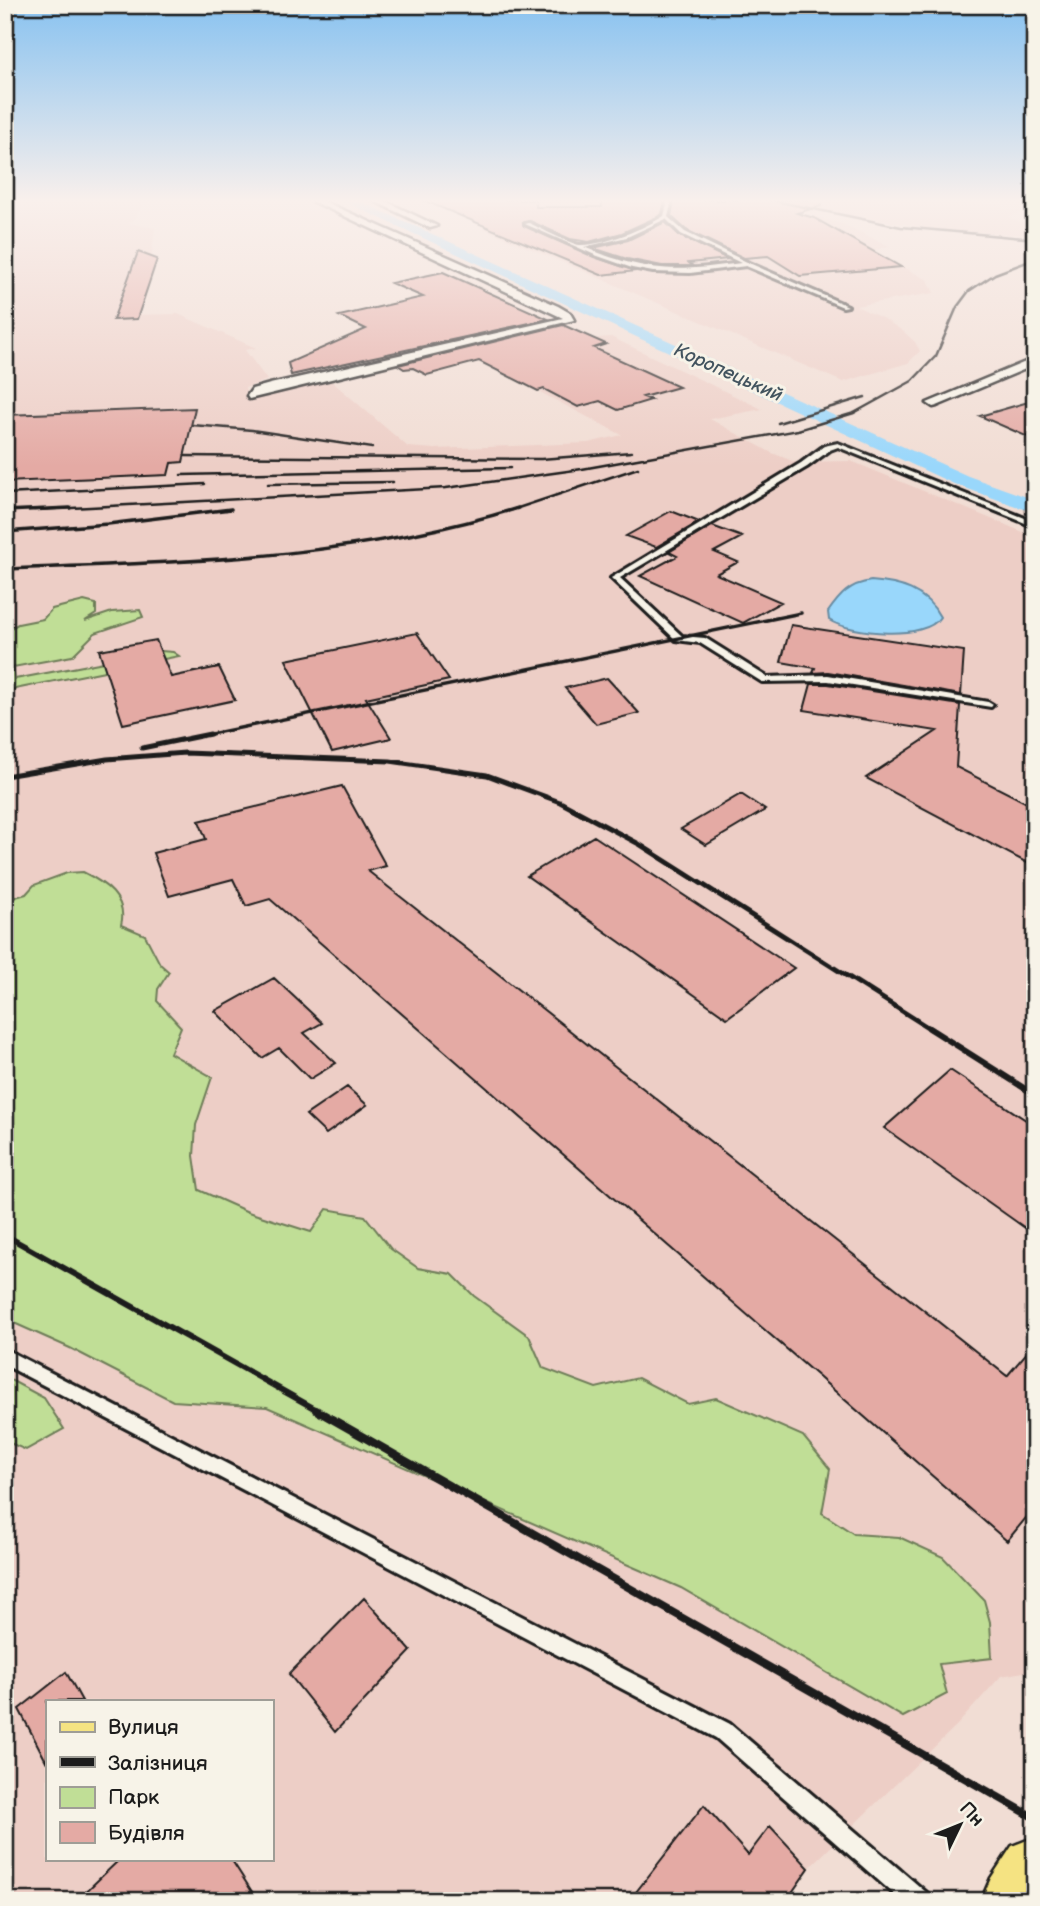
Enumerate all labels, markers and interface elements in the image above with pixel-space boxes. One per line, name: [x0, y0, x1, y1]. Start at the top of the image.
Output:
water label: Коропецький: [670, 339, 786, 407]
legend: [46, 1700, 273, 1860]
text: Вулиця: [108, 1715, 179, 1740]
text: Залізниця: [108, 1751, 208, 1776]
text: Парк: [108, 1785, 159, 1810]
north arrow: [925, 1790, 995, 1860]
text: Пн: [954, 1797, 988, 1832]
text: Будівля: [108, 1821, 185, 1846]

